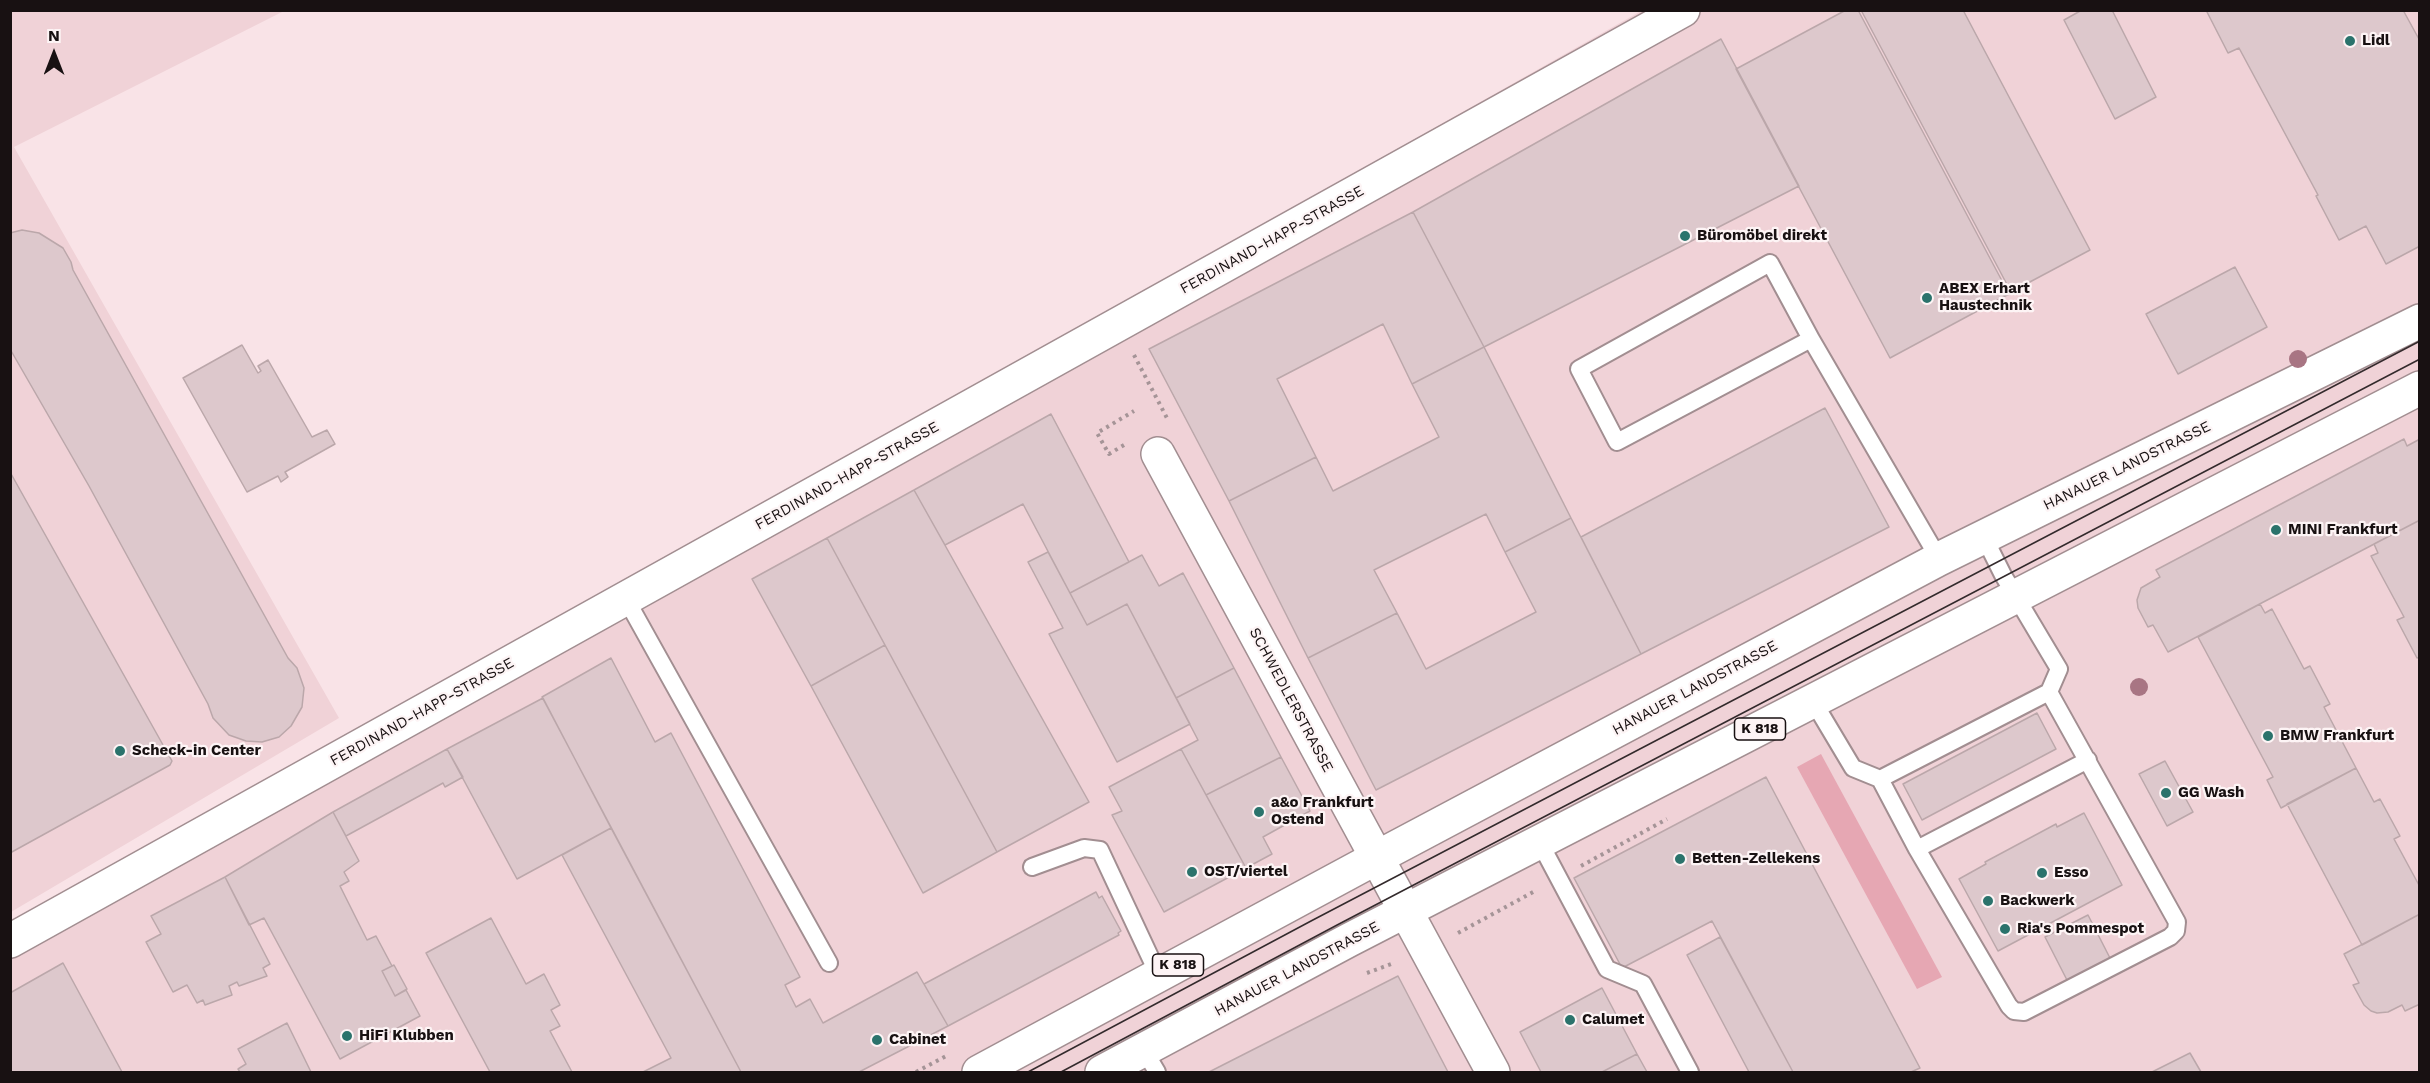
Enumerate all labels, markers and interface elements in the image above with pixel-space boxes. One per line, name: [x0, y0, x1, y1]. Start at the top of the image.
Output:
north arrow: [24, 24, 84, 84]
text: N: [48, 26, 60, 45]
place label: Lidl: [2362, 32, 2390, 50]
marker: Lidl: [2343, 34, 2357, 48]
street label: FERDINAND-HAPP-STRASSE: [1177, 182, 1367, 298]
place label: Büromöbel direkt: [1697, 227, 1827, 245]
marker: Büromöbel direkt: [1678, 229, 1692, 243]
place label: ABEX Erhart Haustechnik: [1939, 280, 2032, 315]
marker: ABEX Erhart Haustechnik: [1920, 291, 1934, 305]
street label: FERDINAND-HAPP-STRASSE: [752, 418, 942, 534]
street label: HANAUER LANDSTRASSE: [2040, 418, 2214, 514]
place label: MINI Frankfurt: [2288, 521, 2398, 539]
marker: MINI Frankfurt: [2269, 523, 2283, 537]
street label: SCHWEDLERSTRASSE: [1245, 625, 1337, 775]
street label: HANAUER LANDSTRASSE: [1609, 637, 1781, 739]
street label: FERDINAND-HAPP-STRASSE: [327, 654, 517, 770]
road number: K 818: [1734, 718, 1786, 740]
place label: BMW Frankfurt: [2280, 727, 2394, 745]
marker: BMW Frankfurt: [2261, 729, 2275, 743]
place label: Scheck-in Center: [132, 742, 261, 760]
marker: Scheck-in Center: [113, 744, 127, 758]
place label: GG Wash: [2178, 784, 2244, 802]
marker: GG Wash: [2159, 786, 2173, 800]
place label: a&o Frankfurt Ostend: [1271, 794, 1374, 829]
marker: a&o Frankfurt Ostend: [1252, 805, 1266, 819]
place label: Betten-Zellekens: [1692, 850, 1820, 868]
marker: Betten-Zellekens: [1673, 852, 1687, 866]
place label: OST/viertel: [1204, 863, 1288, 881]
place label: Esso: [2054, 864, 2088, 882]
marker: OST/viertel: [1185, 865, 1199, 879]
marker: Esso: [2035, 866, 2049, 880]
place label: Backwerk: [2000, 892, 2074, 910]
marker: Backwerk: [1981, 894, 1995, 908]
street label: HANAUER LANDSTRASSE: [1211, 918, 1383, 1020]
place label: Ria's Pommespot: [2017, 920, 2144, 938]
marker: Ria's Pommespot: [1998, 922, 2012, 936]
road number: K 818: [1152, 954, 1204, 976]
place label: Calumet: [1582, 1011, 1644, 1029]
marker: Calumet: [1563, 1013, 1577, 1027]
place label: HiFi Klubben: [359, 1027, 454, 1045]
marker: HiFi Klubben: [340, 1029, 354, 1043]
place label: Cabinet: [889, 1031, 946, 1049]
marker: Cabinet: [870, 1033, 884, 1047]

